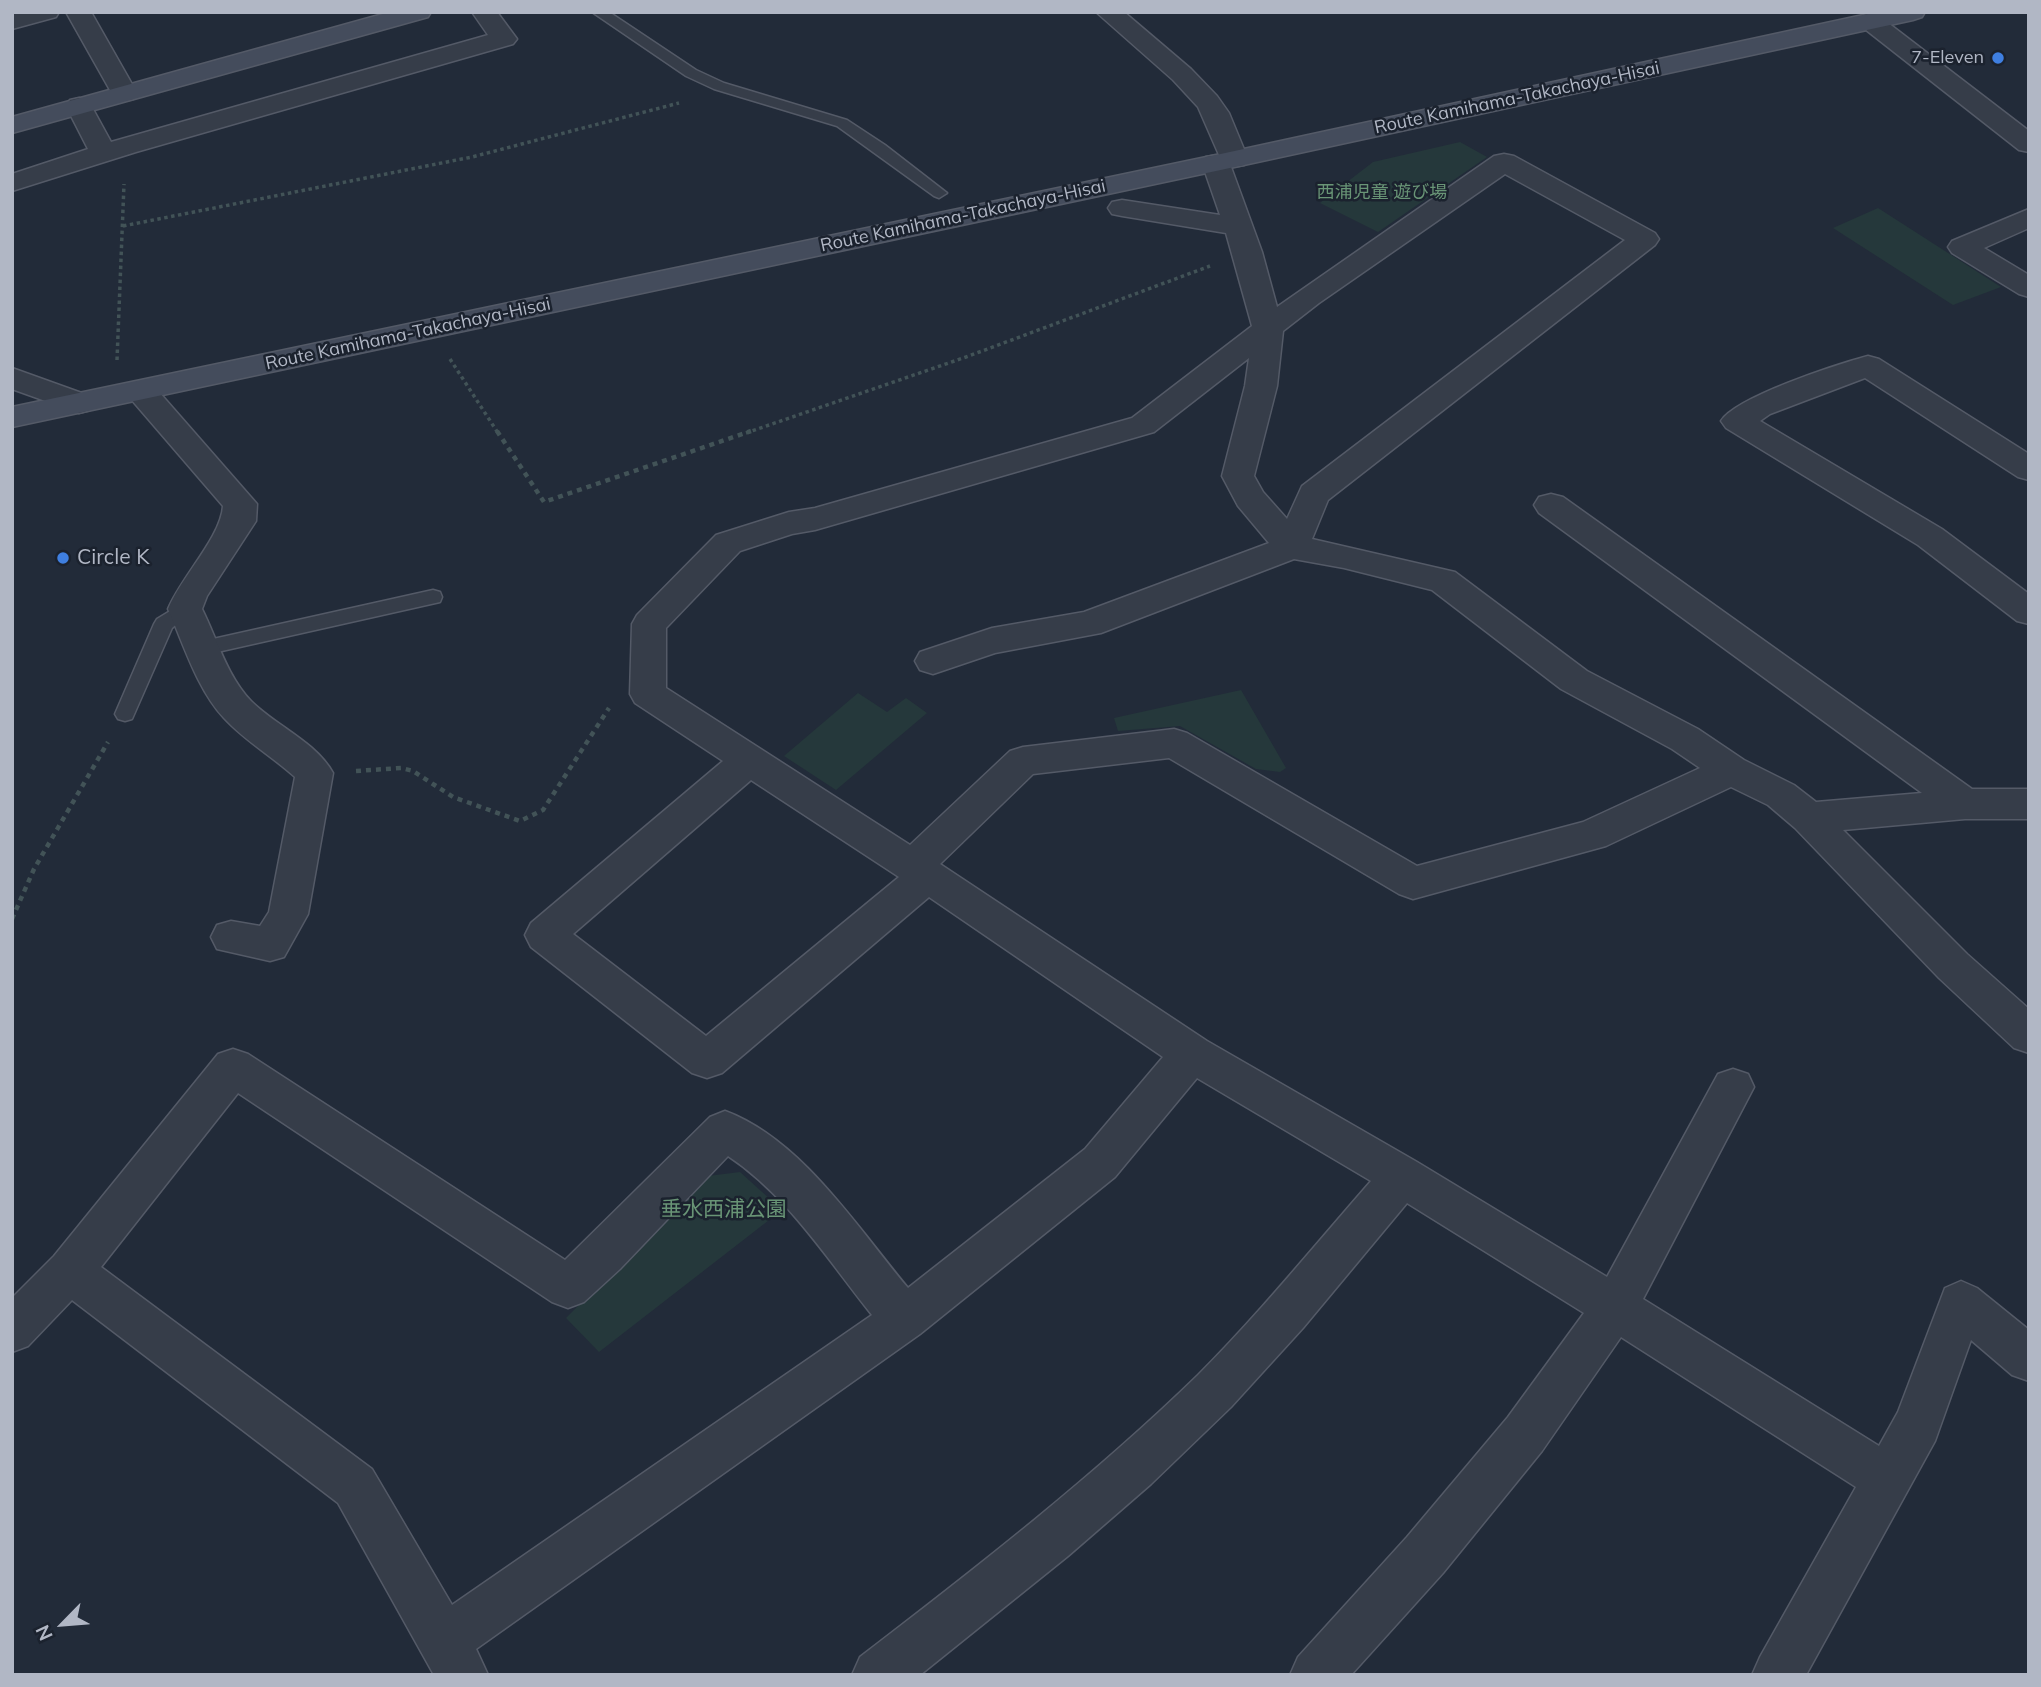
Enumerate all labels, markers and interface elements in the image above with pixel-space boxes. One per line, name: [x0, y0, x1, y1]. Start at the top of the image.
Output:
place label: 7-Eleven: [1911, 47, 1984, 69]
marker: 7-Eleven: [1990, 50, 2006, 66]
street label: Route Kamihama-Takachaya-Hisai: [1372, 57, 1662, 139]
street label: Route Kamihama-Takachaya-Hisai: [818, 175, 1108, 257]
park label: 西浦児童 遊び場: [1317, 182, 1447, 204]
street label: Route Kamihama-Takachaya-Hisai: [263, 293, 553, 375]
place label: Circle K: [77, 545, 149, 571]
marker: Circle K: [55, 550, 71, 566]
park label: 垂水西浦公園: [661, 1197, 787, 1223]
north arrow: [28, 1589, 98, 1659]
text: N: [30, 1621, 58, 1644]

